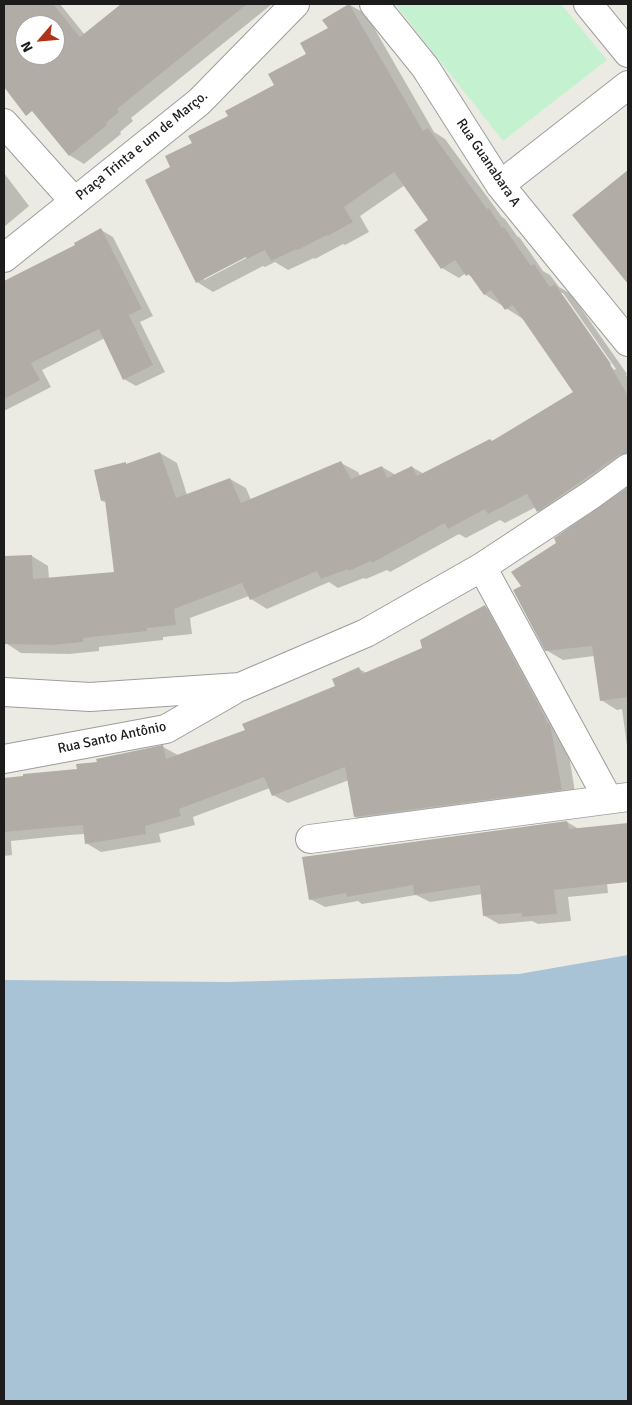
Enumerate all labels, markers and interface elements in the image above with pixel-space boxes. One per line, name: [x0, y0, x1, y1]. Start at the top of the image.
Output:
north arrow: [15, 15, 65, 65]
text: N: [17, 38, 37, 55]
street label: Praça Trinta e um de Março.: [73, 88, 211, 204]
street label: Rua Guanabara A: [452, 116, 524, 210]
street label: Rua Santo Antônio: [56, 718, 168, 758]

